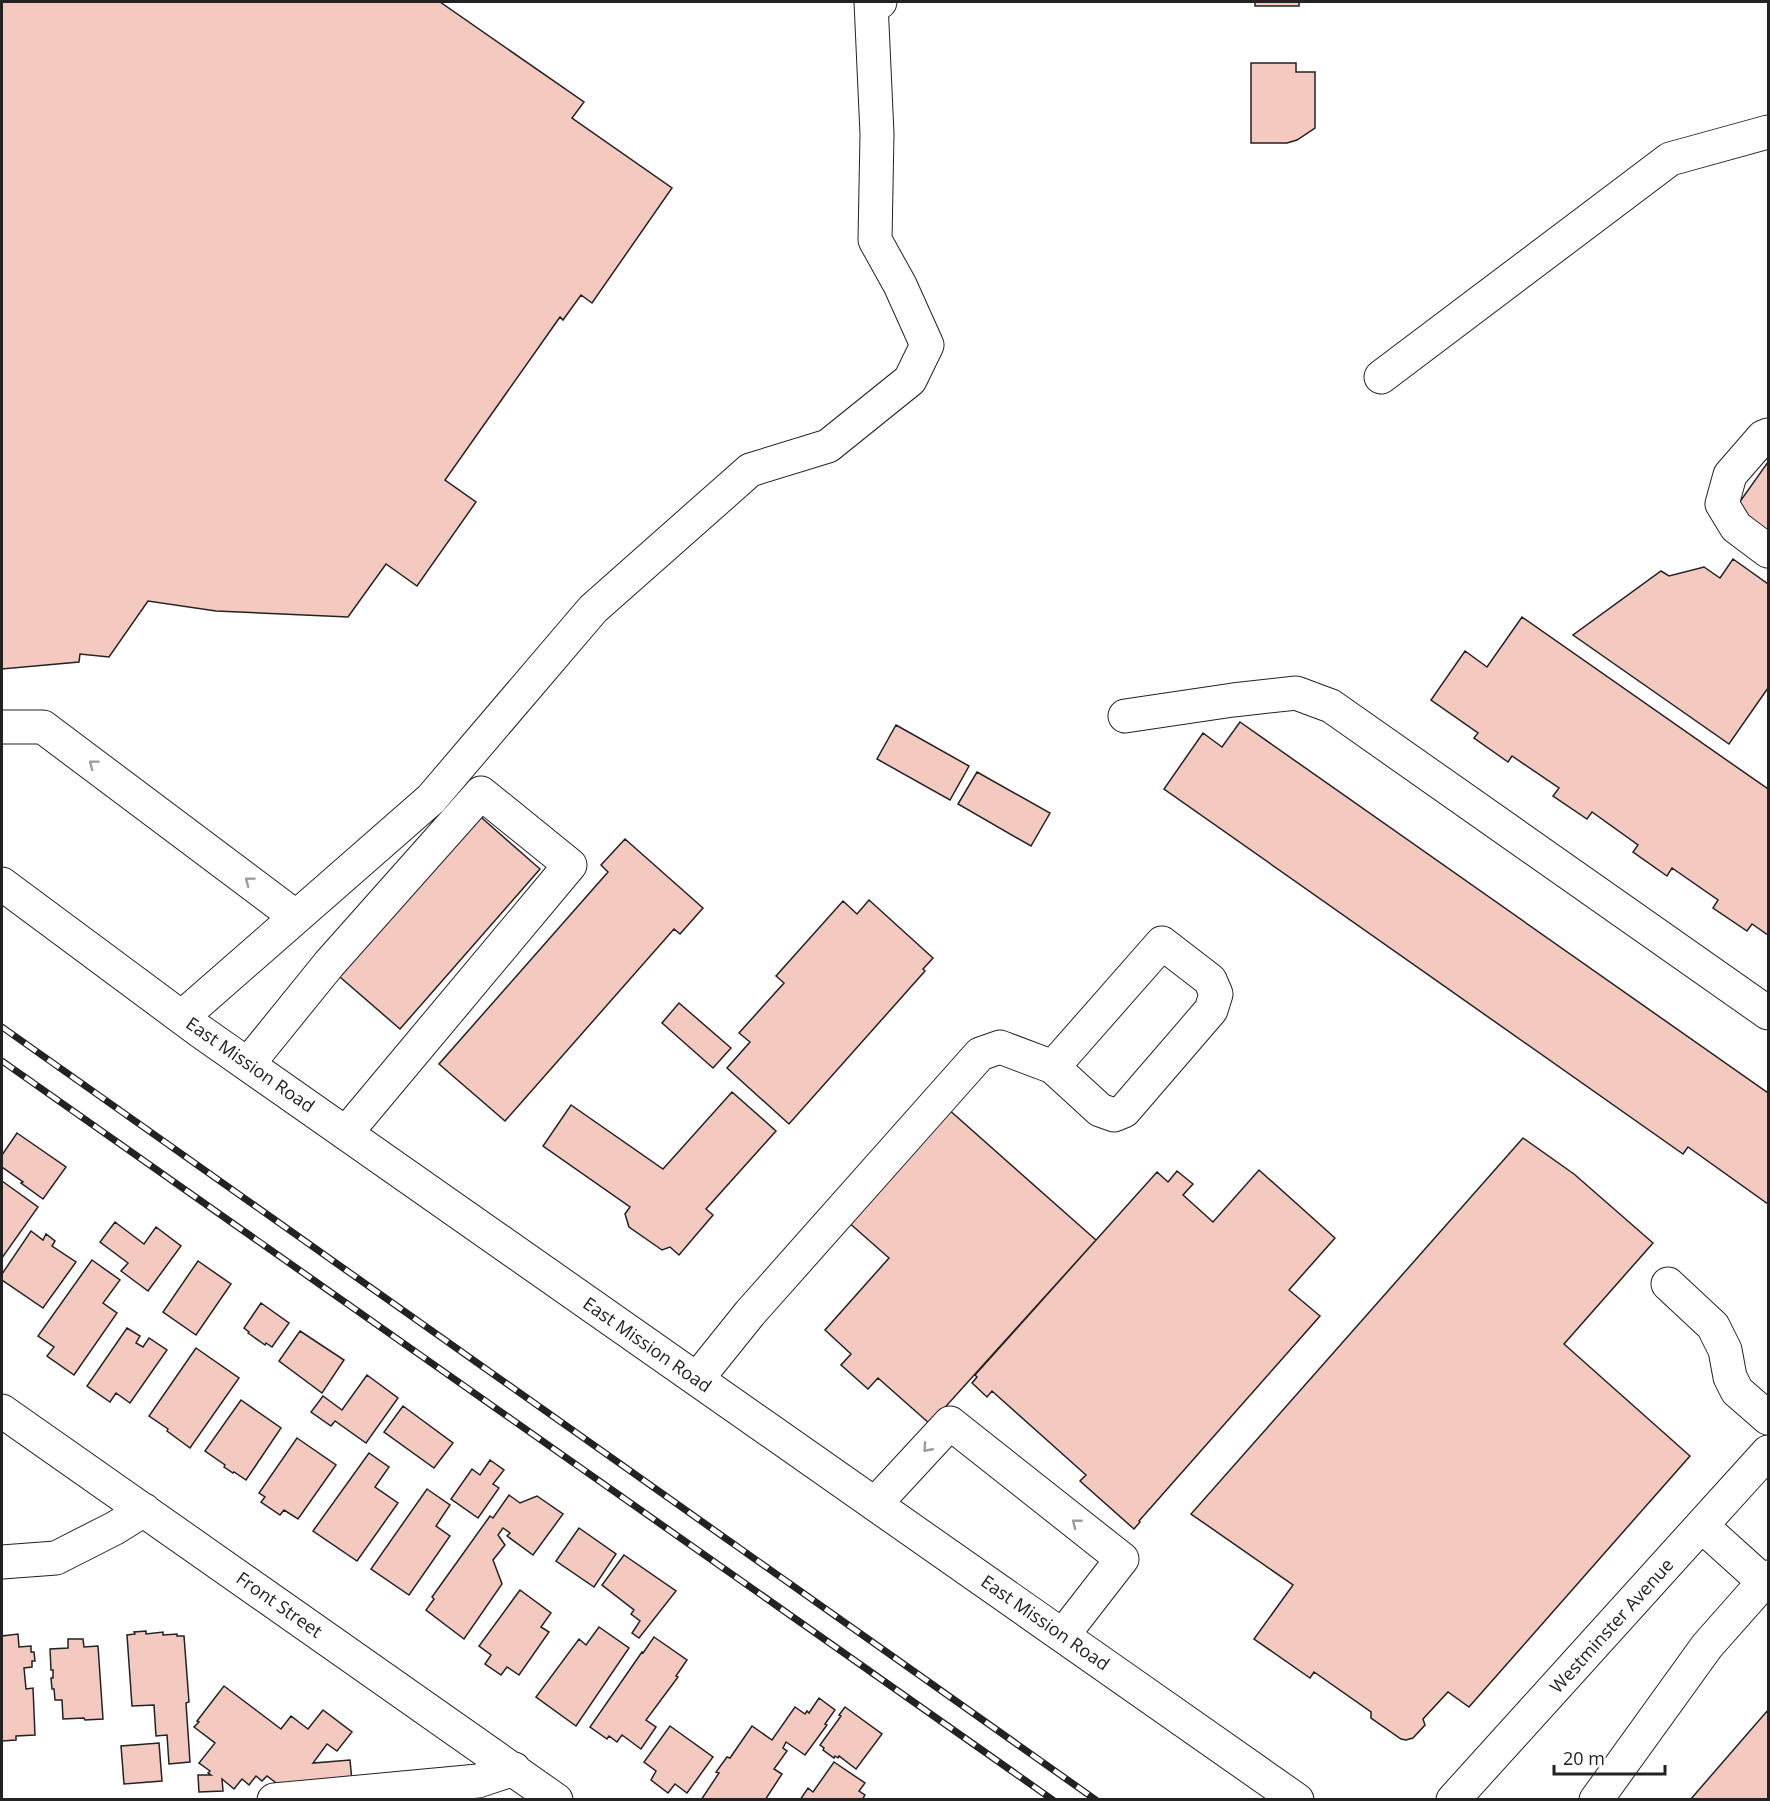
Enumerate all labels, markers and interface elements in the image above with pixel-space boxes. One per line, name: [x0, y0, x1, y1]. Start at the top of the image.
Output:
one-way arrow: [88, 761, 99, 772]
one-way arrow: [244, 878, 255, 889]
street label: East Mission Road: [182, 1011, 320, 1117]
street label: East Mission Road: [579, 1291, 717, 1397]
one-way arrow: [923, 1441, 934, 1452]
one-way arrow: [1072, 1519, 1083, 1530]
street label: Westminster Avenue: [1544, 1553, 1678, 1698]
street label: Front Street: [232, 1566, 327, 1643]
street label: East Mission Road: [977, 1569, 1115, 1675]
scale bar: [1554, 1738, 1665, 1776]
text: 20 m: [1563, 1746, 1605, 1770]

